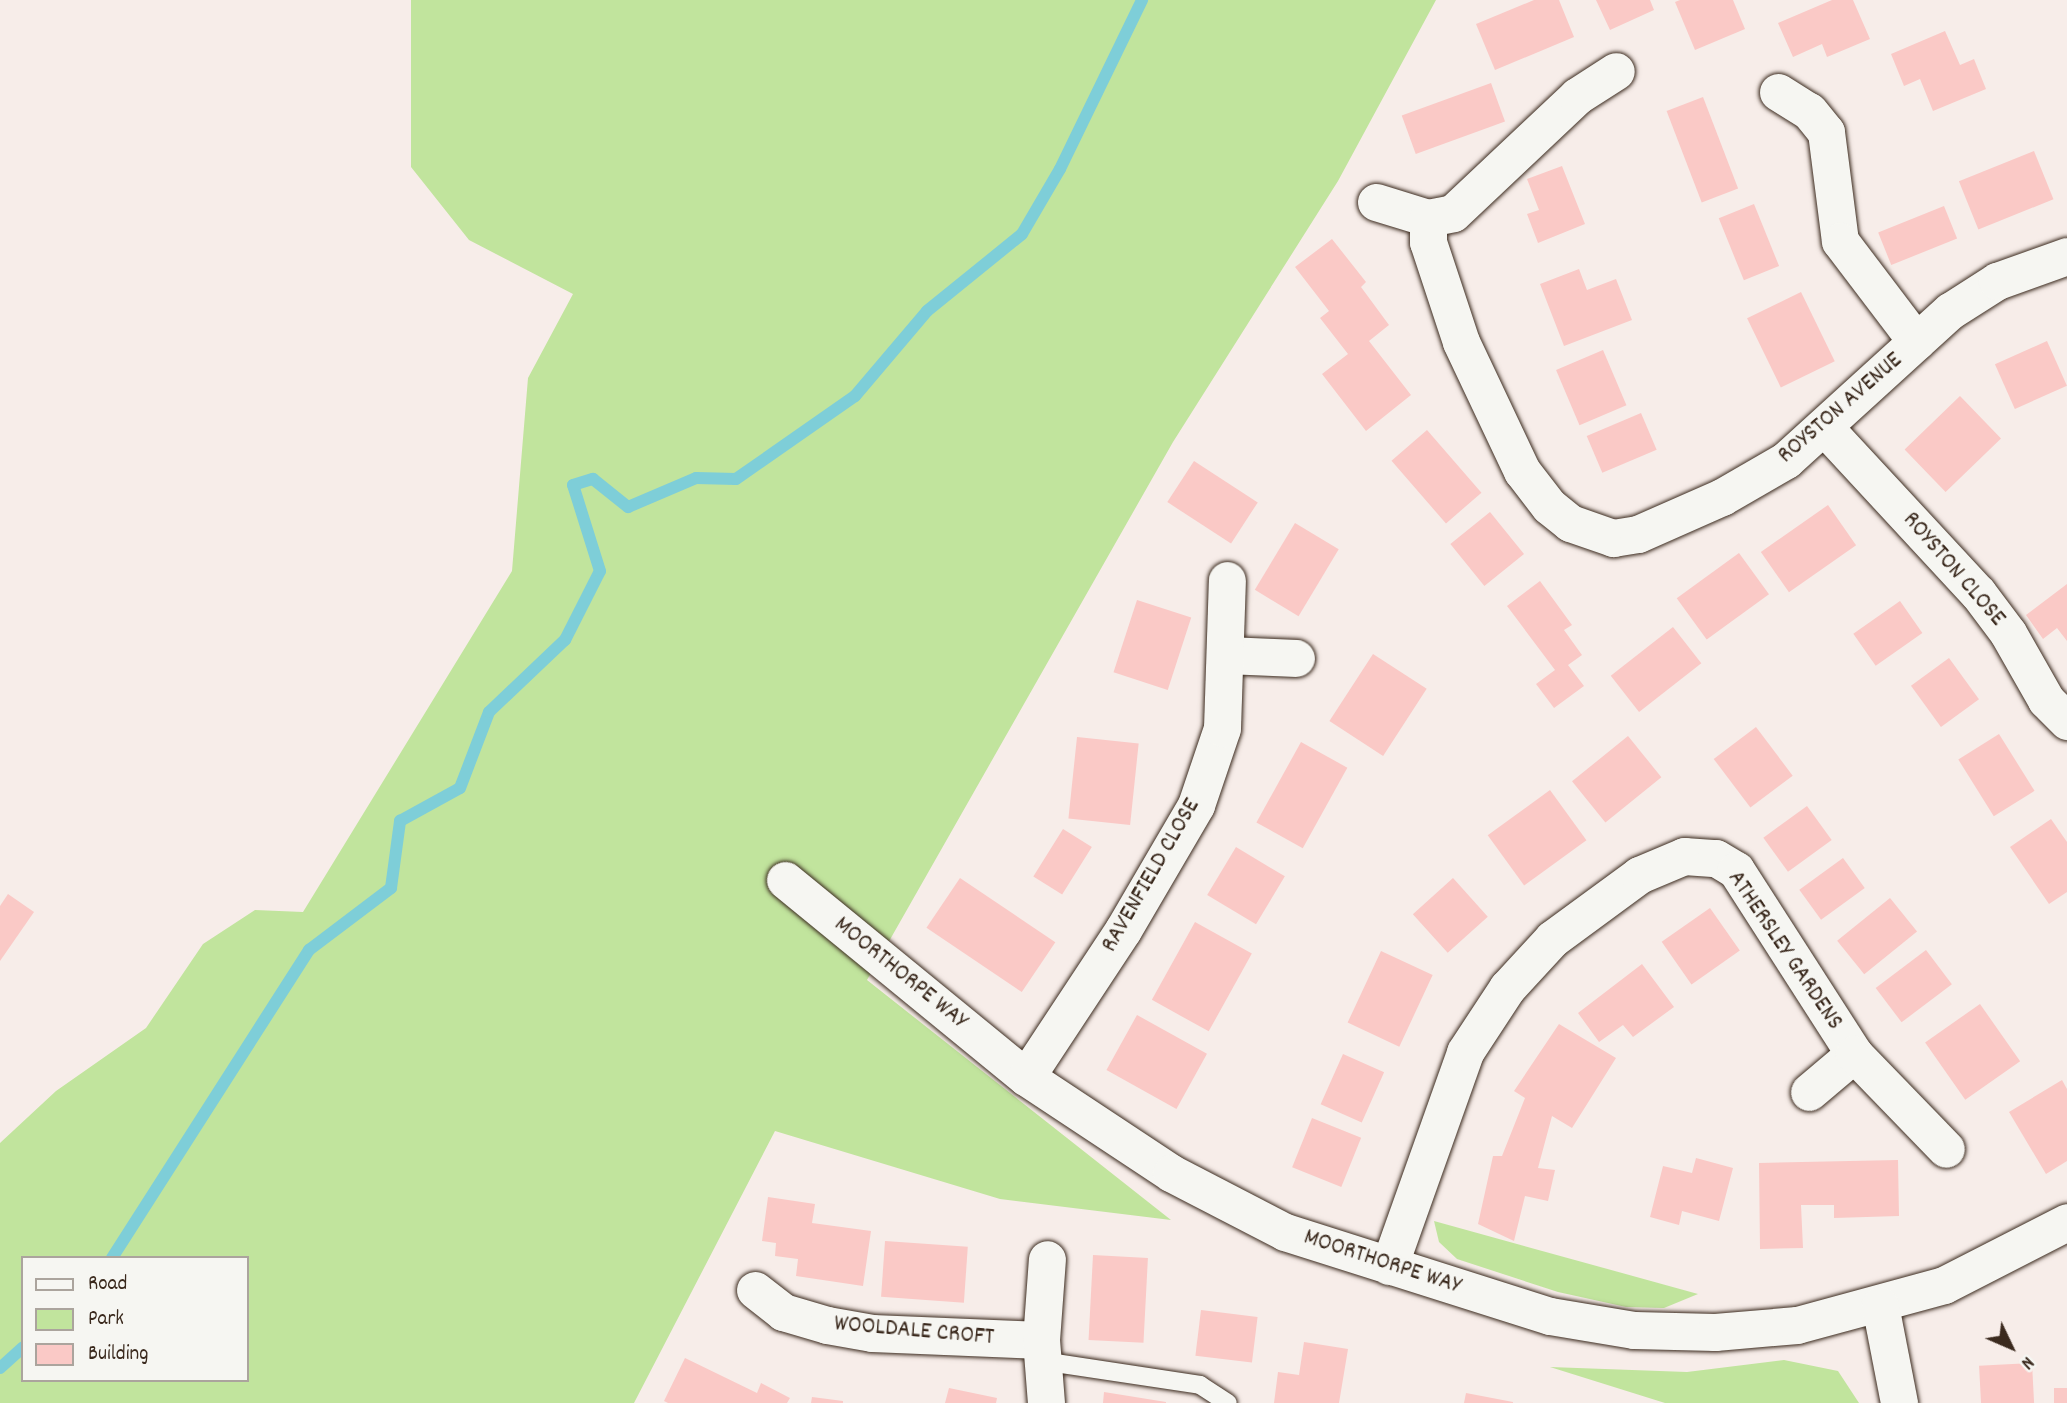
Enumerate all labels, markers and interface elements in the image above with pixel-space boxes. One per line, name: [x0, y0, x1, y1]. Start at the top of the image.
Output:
street label: ROYSTON AVENUE: [1773, 347, 1909, 471]
street label: ROYSTON CLOSE: [1895, 507, 2011, 633]
street label: RAVENFIELD CLOSE: [1096, 794, 1208, 958]
street label: ATHERSLEY GARDENS: [1720, 866, 1848, 1036]
street label: MOORTHORPE WAY: [827, 911, 973, 1037]
street label: MOORTHORPE WAY: [1300, 1224, 1464, 1302]
legend: [21, 1256, 248, 1382]
text: Road: [88, 1270, 127, 1300]
text: Park: [88, 1305, 124, 1335]
street label: WOOLDALE CROFT: [833, 1311, 995, 1353]
north arrow: [1976, 1312, 2046, 1382]
text: Building: [88, 1340, 148, 1370]
text: N: [2013, 1349, 2039, 1375]

